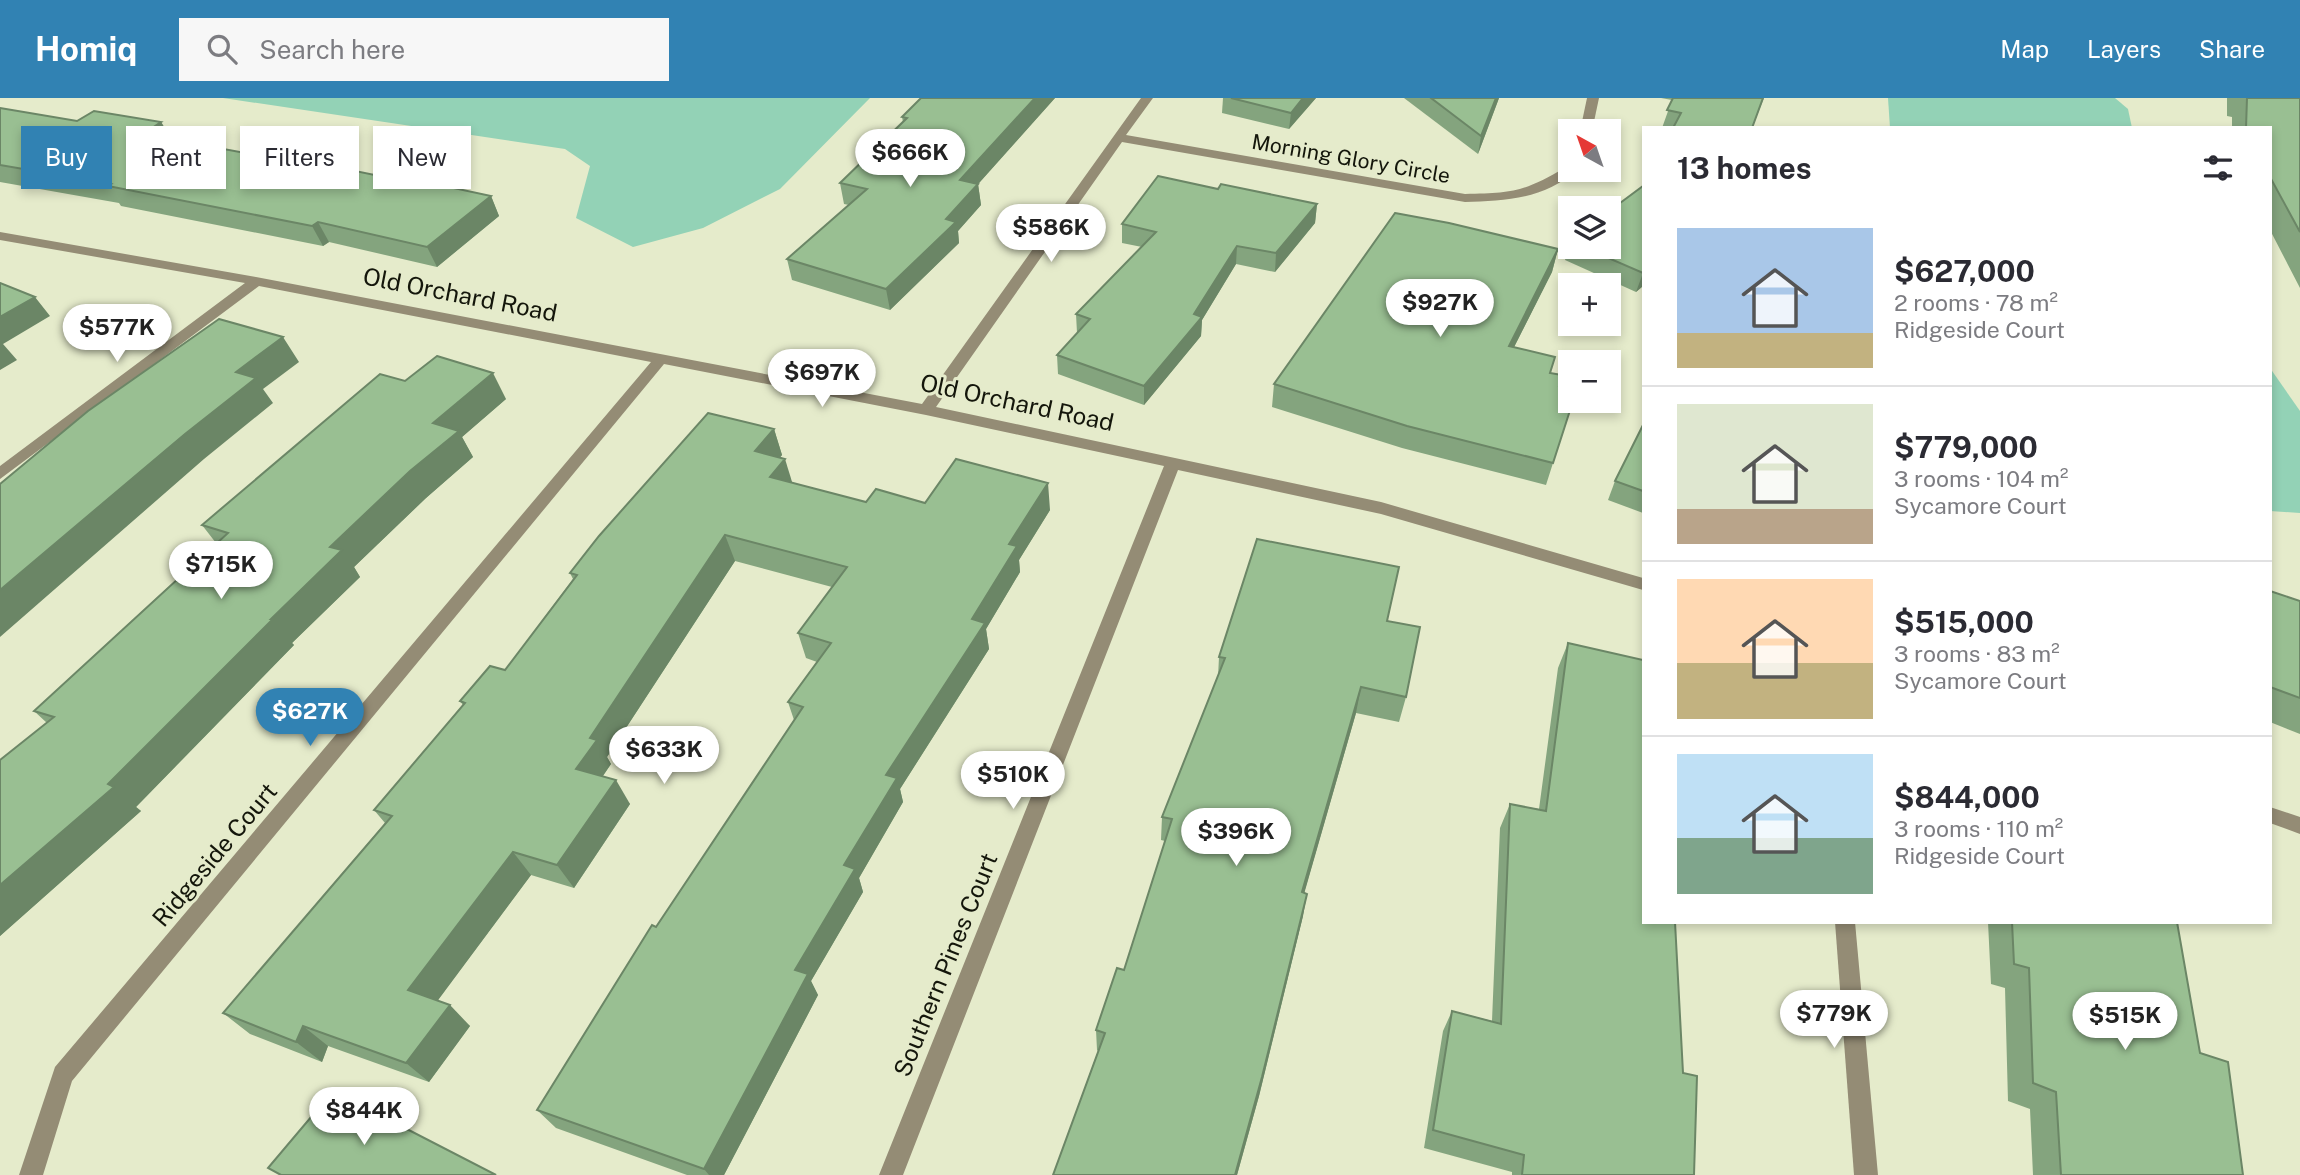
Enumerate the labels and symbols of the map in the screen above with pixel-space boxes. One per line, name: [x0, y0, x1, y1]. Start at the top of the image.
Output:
north arrow: [1558, 119, 1620, 182]
street label: Morning Glory Circle: [1250, 129, 1452, 188]
pin: $666K: [861, 130, 959, 189]
pin: $586K: [1002, 204, 1100, 264]
street label: Old Orchard Road: [361, 261, 560, 327]
pin: $927K: [1391, 280, 1489, 339]
pin: $577K: [68, 304, 166, 364]
pin: $697K: [773, 350, 871, 409]
street label: Old Orchard Road: [918, 368, 1116, 436]
pin: $715K: [172, 542, 270, 601]
pin: $627K: [261, 688, 359, 748]
pin: $633K: [615, 726, 713, 786]
pin: $510K: [964, 752, 1062, 811]
street label: Ridgeside Court: [146, 777, 282, 932]
pin: $396K: [1187, 808, 1285, 868]
street label: Southern Pines Court: [887, 849, 1003, 1080]
pin: $779K: [1785, 990, 1883, 1050]
pin: $515K: [2076, 992, 2174, 1052]
pin: $844K: [315, 1088, 413, 1147]

